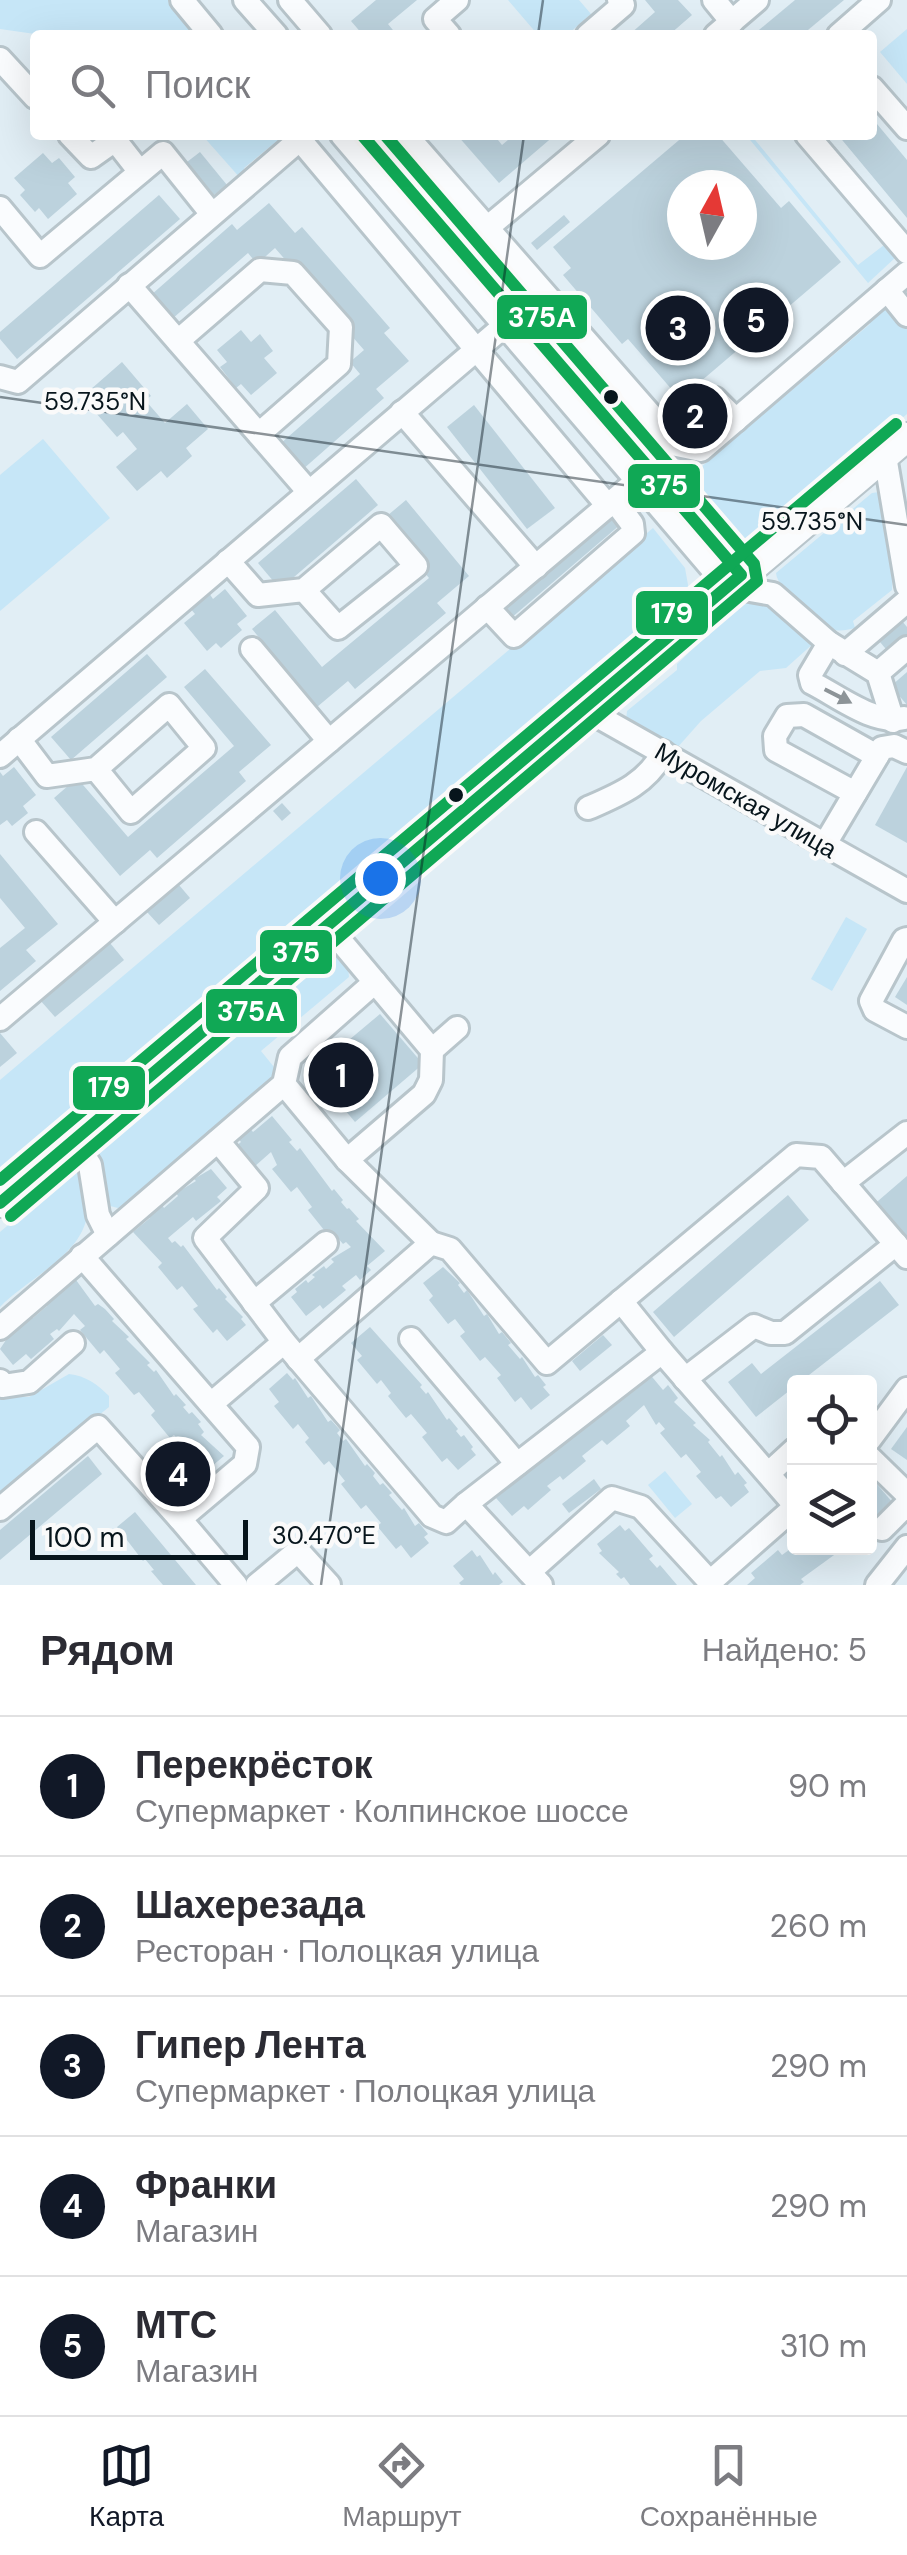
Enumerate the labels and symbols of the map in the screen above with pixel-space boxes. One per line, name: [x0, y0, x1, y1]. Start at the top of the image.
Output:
north arrow: [667, 170, 757, 260]
pin: 5: [724, 282, 788, 358]
pin: 3: [646, 290, 710, 366]
line badge: 375А: [495, 293, 589, 341]
text: 375А: [508, 299, 576, 336]
pin: 2: [662, 378, 728, 454]
text: 59.735°N: [44, 385, 146, 418]
unlabelled marker: [601, 387, 621, 407]
line badge: 375: [626, 462, 702, 510]
text: 375: [640, 467, 688, 504]
text: 59.735°N: [761, 505, 863, 538]
line badge: 179: [634, 589, 710, 637]
text: 179: [651, 595, 693, 632]
one-way arrow: [824, 688, 853, 705]
street label: Муромская улица: [649, 735, 843, 866]
unlabelled marker: [446, 785, 466, 805]
your location: [355, 853, 406, 904]
line badge: 375: [258, 928, 334, 976]
text: 375: [272, 934, 320, 971]
line badge: 375А: [204, 987, 299, 1035]
text: 375А: [217, 993, 285, 1030]
pin: 1: [308, 1038, 374, 1112]
line badge: 179: [71, 1064, 147, 1112]
text: 179: [88, 1069, 130, 1106]
pin: 4: [146, 1436, 210, 1512]
scale bar: [30, 1515, 248, 1560]
text: 30.470°E: [272, 1519, 376, 1552]

